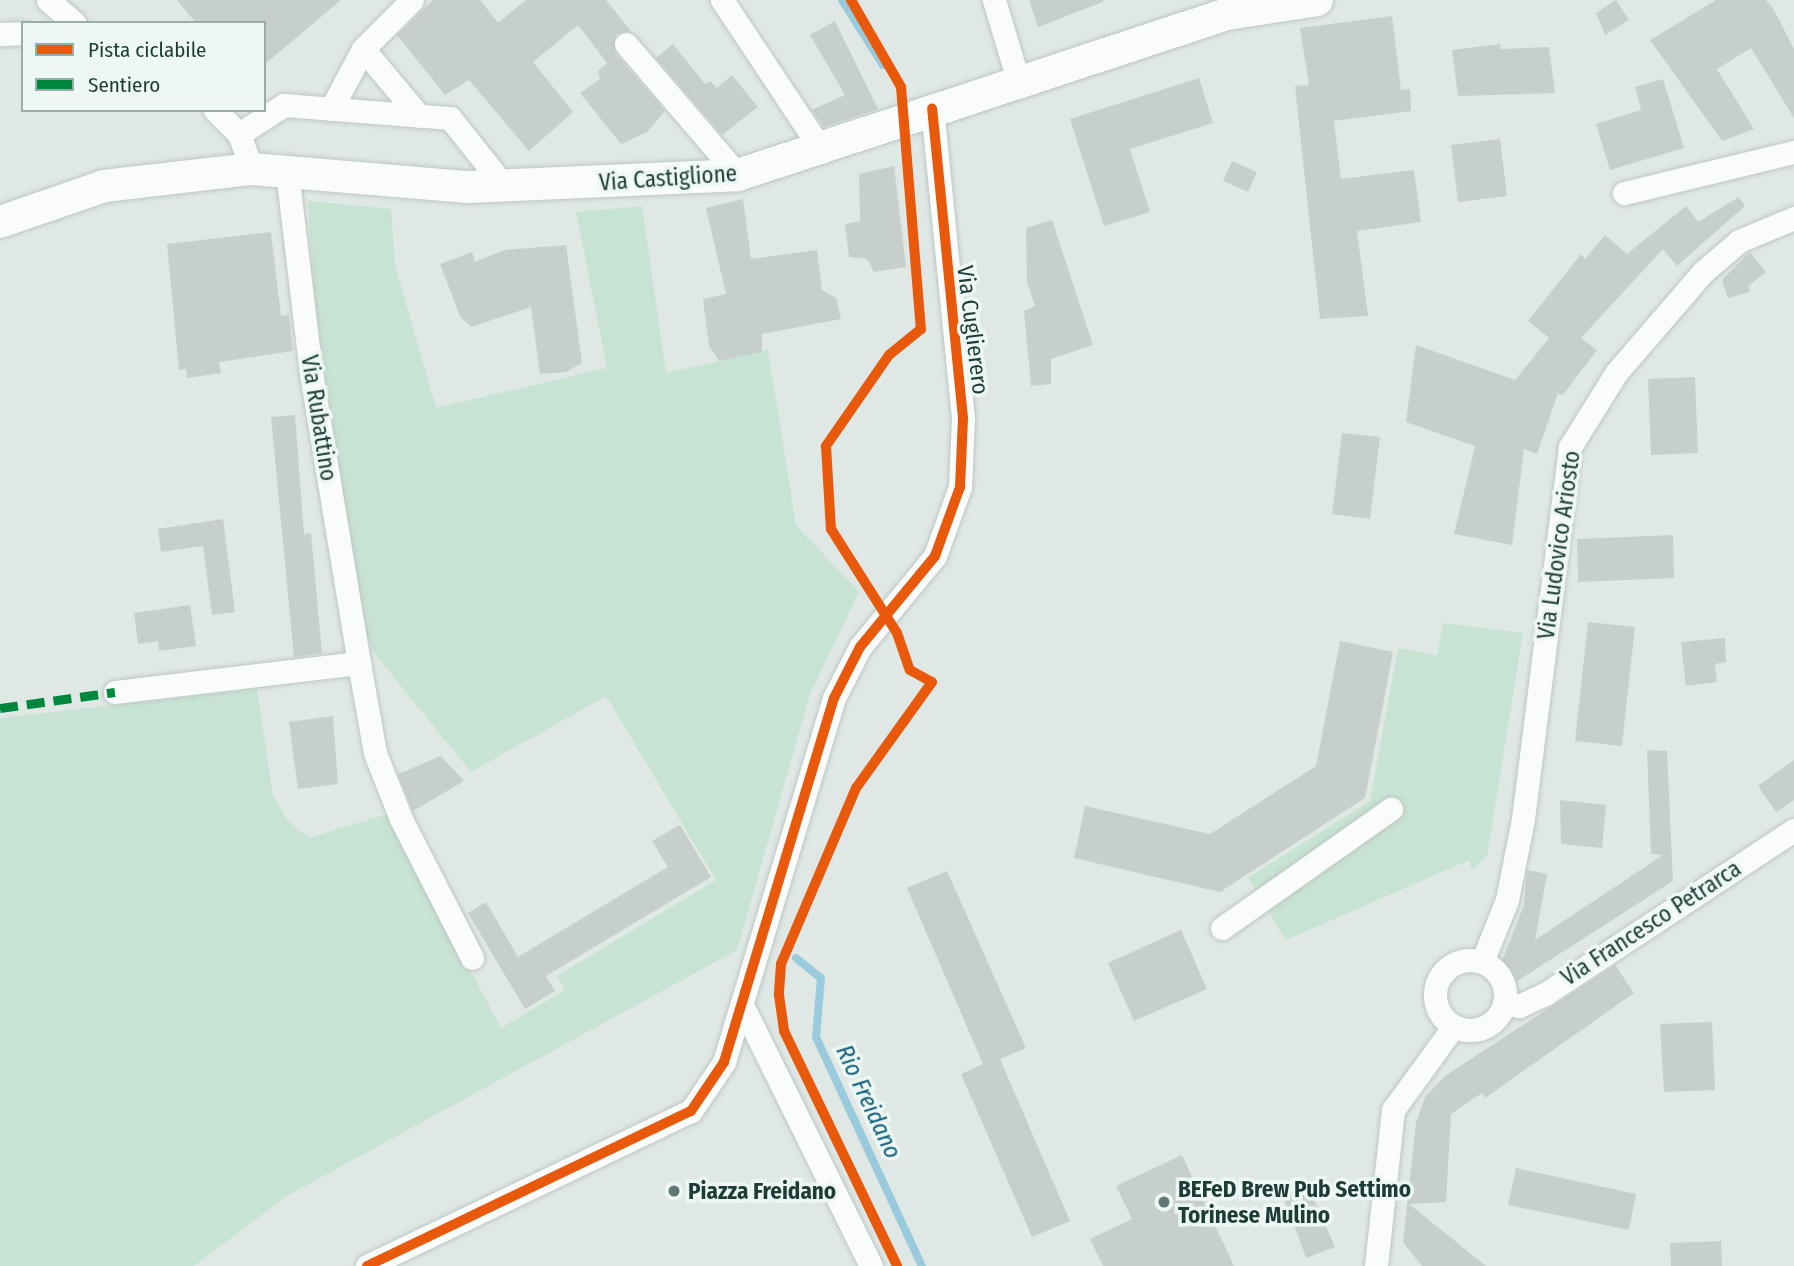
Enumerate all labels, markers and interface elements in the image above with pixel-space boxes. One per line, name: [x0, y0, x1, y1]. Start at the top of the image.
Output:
legend: [21, 21, 266, 112]
text: Pista ciclabile: [88, 37, 206, 63]
text: Sentiero: [88, 72, 160, 98]
street label: Via Castiglione: [598, 159, 738, 197]
street label: Via Cuglierero: [951, 264, 995, 396]
street label: Via Rubattino: [295, 353, 343, 483]
street label: Via Ludovico Ariosto: [1532, 449, 1586, 641]
street label: Via Francesco Petrarca: [1556, 855, 1746, 991]
water label: Rio Freidano: [829, 1041, 907, 1163]
place label: BEFeD Brew Pub Settimo Torinese Mulino: [1178, 1175, 1411, 1229]
place label: Piazza Freidano: [688, 1177, 836, 1205]
marker: Piazza Freidano: [666, 1183, 682, 1199]
marker: BEFeD Brew Pub Settimo Torinese Mulino: [1156, 1194, 1172, 1210]

